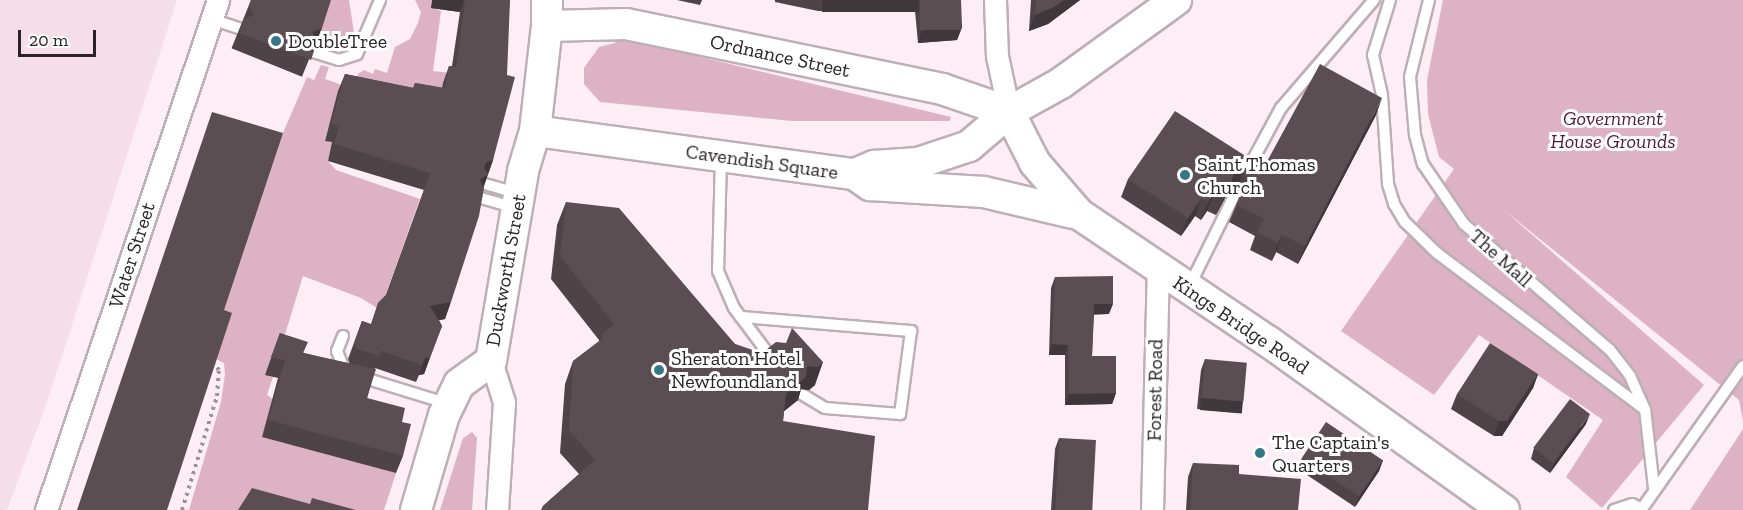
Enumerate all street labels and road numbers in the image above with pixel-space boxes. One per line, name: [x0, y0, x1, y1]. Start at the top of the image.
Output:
street label: Ordnance Street: [708, 29, 852, 83]
street label: Cavendish Square: [684, 139, 840, 185]
street label: Duckworth Street: [481, 192, 531, 348]
street label: Water Street: [104, 199, 160, 311]
street label: The Mall: [1465, 224, 1537, 292]
street label: Kings Bridge Road: [1168, 271, 1314, 379]
street label: Forest Road: [1142, 339, 1168, 441]

